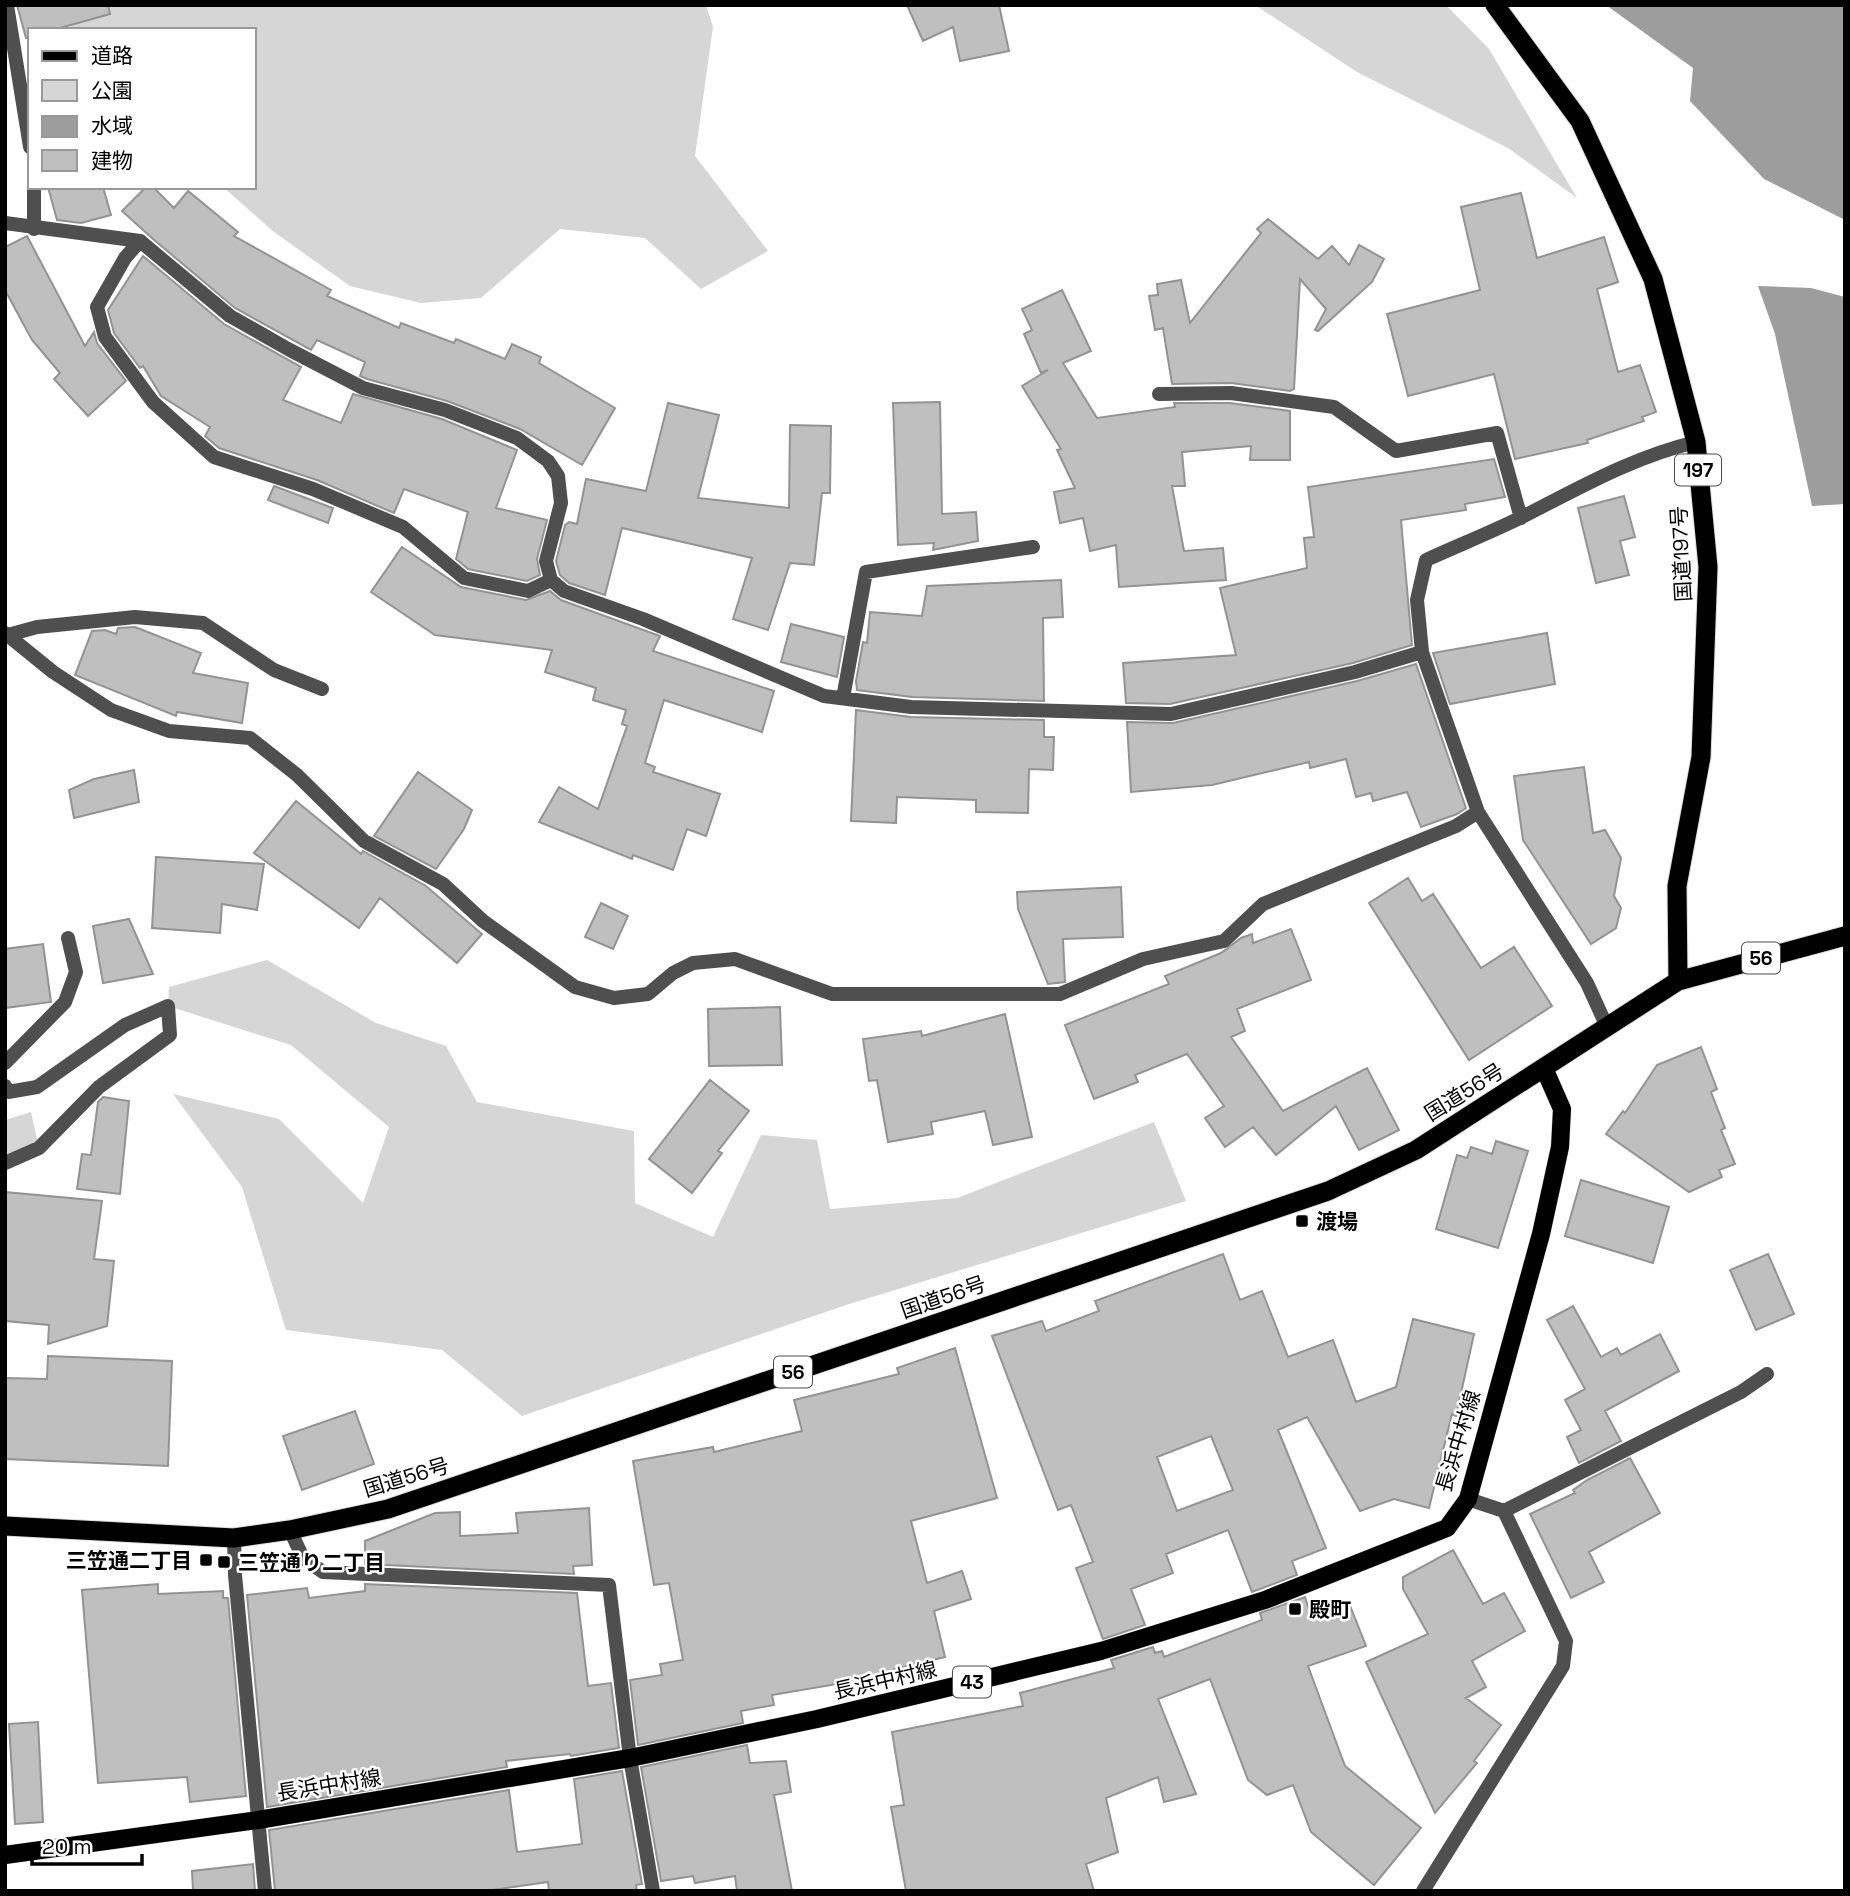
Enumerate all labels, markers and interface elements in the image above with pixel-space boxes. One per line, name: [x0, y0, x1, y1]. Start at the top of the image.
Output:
legend: [28, 28, 256, 189]
text: 道路: [91, 42, 133, 69]
text: 公園: [91, 77, 133, 104]
text: 水域: [91, 112, 133, 139]
text: 建物: [91, 147, 133, 174]
road number: 197: [1675, 454, 1721, 485]
street label: 国道197号: [1665, 505, 1697, 603]
road number: 56: [1742, 942, 1780, 974]
street label: 国道56号: [1419, 1057, 1509, 1127]
place label: 渡場: [1316, 1208, 1358, 1235]
marker: 渡場: [1294, 1213, 1310, 1229]
street label: 国道56号: [897, 1270, 989, 1324]
road number: 56: [774, 1356, 812, 1388]
street label: 長浜中村線: [1430, 1387, 1486, 1495]
street label: 国道56号: [360, 1451, 452, 1503]
place label: 三笠通二丁目: [66, 1547, 192, 1574]
place label: 三笠通り二丁目: [238, 1549, 385, 1576]
marker: 三笠通二丁目: [198, 1552, 214, 1568]
marker: 三笠通り二丁目: [216, 1554, 232, 1570]
place label: 殿町: [1309, 1596, 1351, 1623]
marker: 殿町: [1287, 1601, 1303, 1617]
street label: 長浜中村線: [831, 1655, 939, 1705]
road number: 43: [953, 1666, 991, 1698]
street label: 長浜中村線: [275, 1763, 383, 1807]
scale bar: [32, 1822, 142, 1866]
text: 20 m: [42, 1833, 92, 1860]

